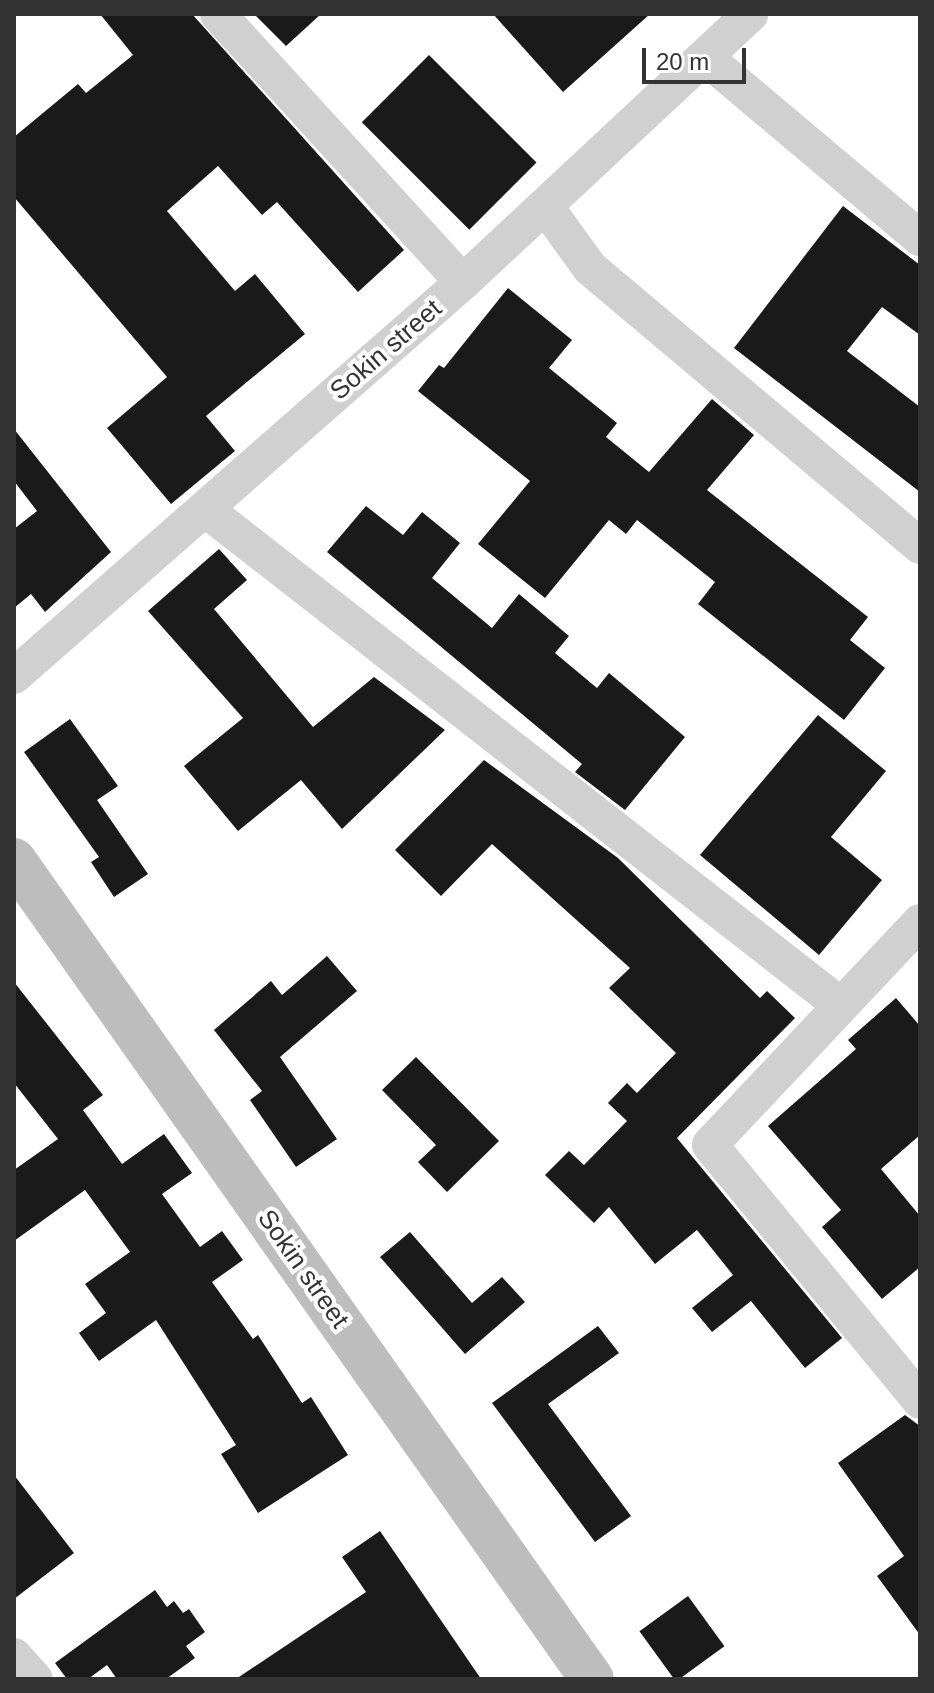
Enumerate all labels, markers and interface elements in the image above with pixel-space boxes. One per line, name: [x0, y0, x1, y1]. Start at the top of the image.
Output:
scale bar: [646, 32, 750, 82]
text: 20 m: [656, 48, 709, 75]
street label: Sokin street: [324, 293, 448, 407]
street label: Sokin street: [251, 1204, 355, 1334]

